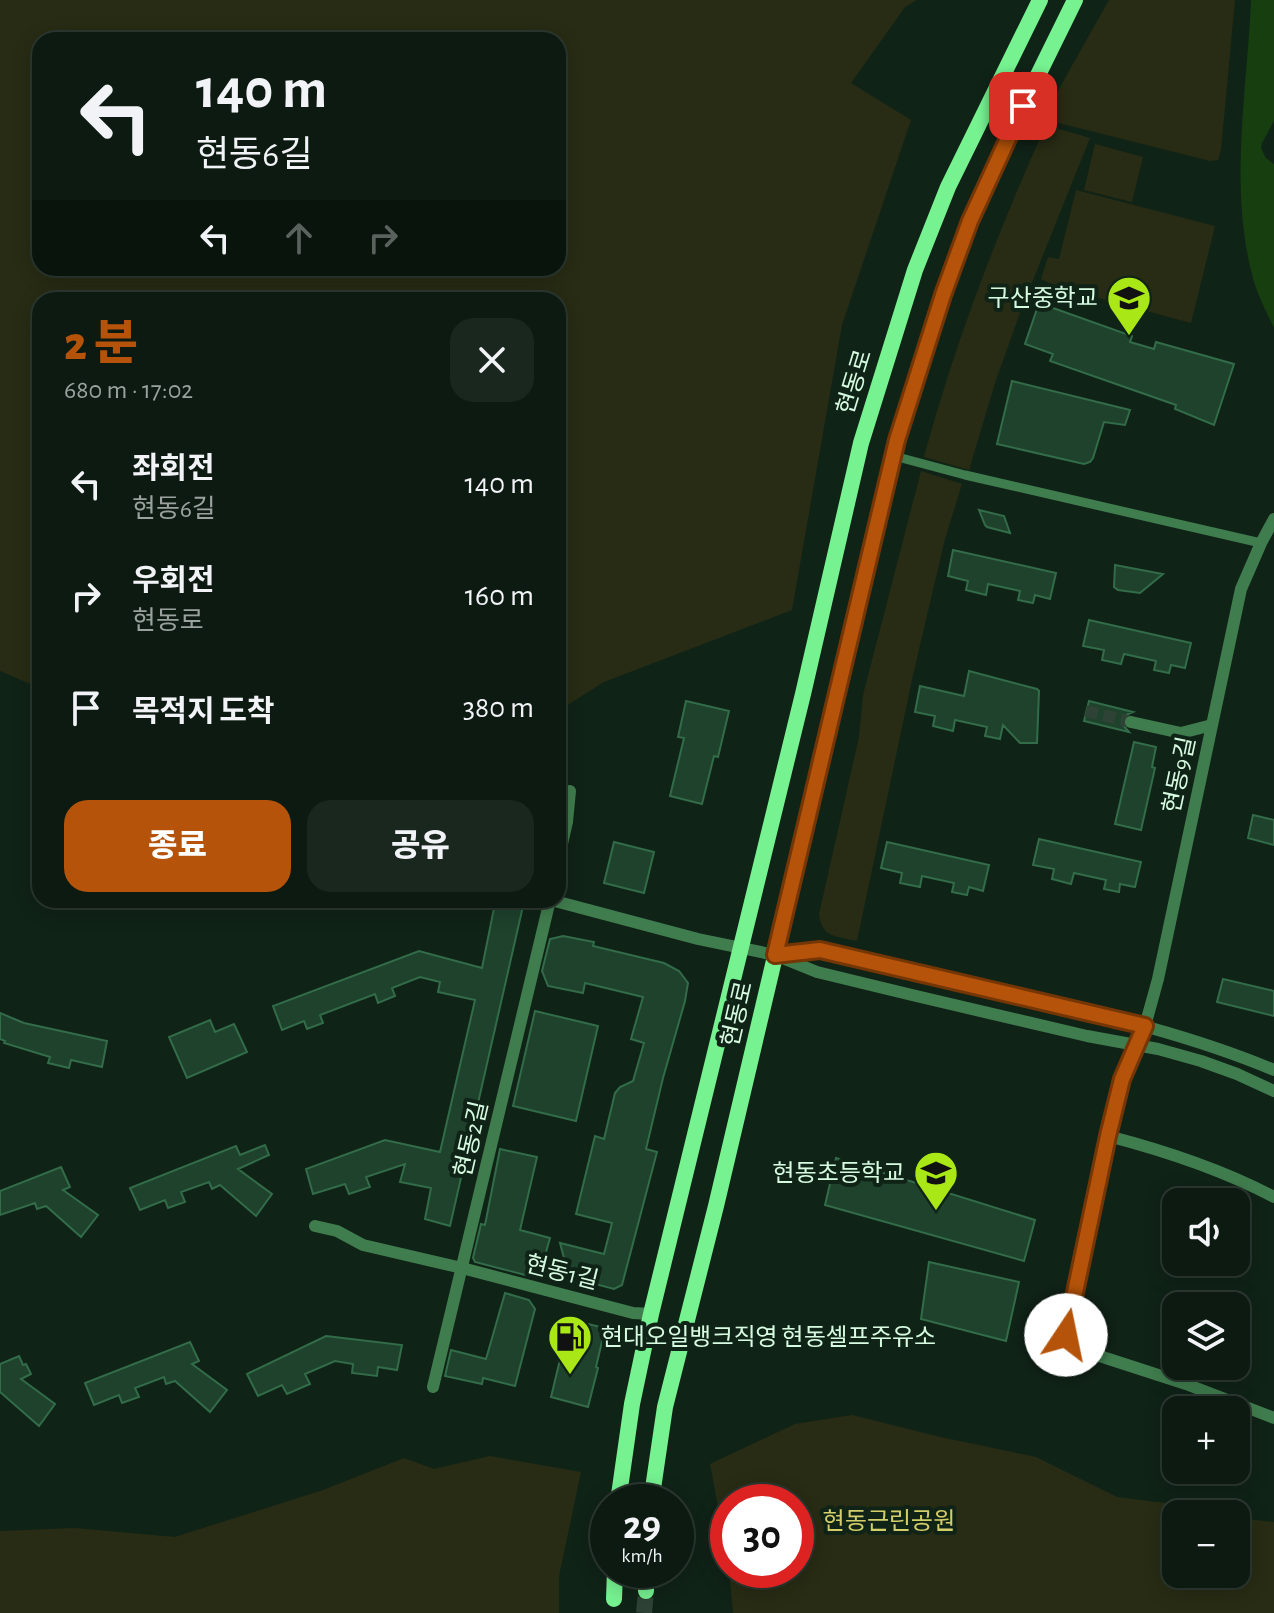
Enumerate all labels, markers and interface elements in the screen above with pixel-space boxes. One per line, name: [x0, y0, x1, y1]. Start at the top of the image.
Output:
text: 140 m: [196, 62, 327, 118]
icon: left: [64, 64, 168, 168]
pin: [989, 72, 1057, 140]
icon: arrive: [1001, 84, 1045, 128]
text: 현동6길: [196, 137, 312, 173]
icon: left: [193, 216, 237, 260]
icon: ahead: [277, 216, 321, 260]
icon: right: [361, 216, 405, 260]
school or university icon: 구산중학교: [1105, 274, 1153, 337]
place label: 구산중학교: [988, 285, 1098, 311]
button: close: [450, 318, 534, 402]
text: 2 분: [64, 321, 138, 369]
street label: 현동로: [833, 347, 876, 417]
text: 680 m · 17:02: [64, 377, 193, 403]
text: 좌회전: [132, 454, 215, 484]
icon: left: [64, 462, 108, 506]
text: 140 m: [464, 469, 534, 499]
text: 현동6길: [132, 496, 216, 522]
text: 우회전: [132, 566, 215, 596]
icon: right: [64, 574, 108, 618]
text: 160 m: [465, 581, 534, 611]
text: 현동로: [132, 608, 204, 634]
icon: arrive: [64, 686, 108, 730]
text: 380 m: [463, 693, 534, 723]
text: 목적지 도착: [132, 697, 275, 727]
street label: 현동9길: [1159, 735, 1200, 816]
button: 종료: [64, 800, 291, 892]
button: 공유: [307, 800, 534, 892]
street label: 현동로: [718, 979, 757, 1049]
street label: 현동2길: [451, 1099, 492, 1180]
school or university icon: 현동초등학교: [912, 1149, 960, 1212]
place label: 현동초등학교: [773, 1160, 905, 1186]
map controls: [1162, 1188, 1250, 1588]
button: sound: [1162, 1188, 1250, 1276]
street label: 현동1길: [523, 1251, 601, 1294]
button: layers: [1162, 1292, 1250, 1380]
position arrow: [1024, 1293, 1108, 1377]
fuel station icon: 현대오일뱅크직영 현동셀프주유소: [546, 1313, 594, 1376]
place label: 현대오일뱅크직영 현동셀프주유소: [601, 1325, 936, 1350]
button: +: [1162, 1396, 1250, 1484]
speed limit sign: 30: [710, 1484, 814, 1588]
button: −: [1162, 1500, 1250, 1588]
text: 29: [623, 1506, 661, 1546]
park label: 현동근린공원: [823, 1509, 955, 1534]
text: km/h: [621, 1546, 663, 1566]

